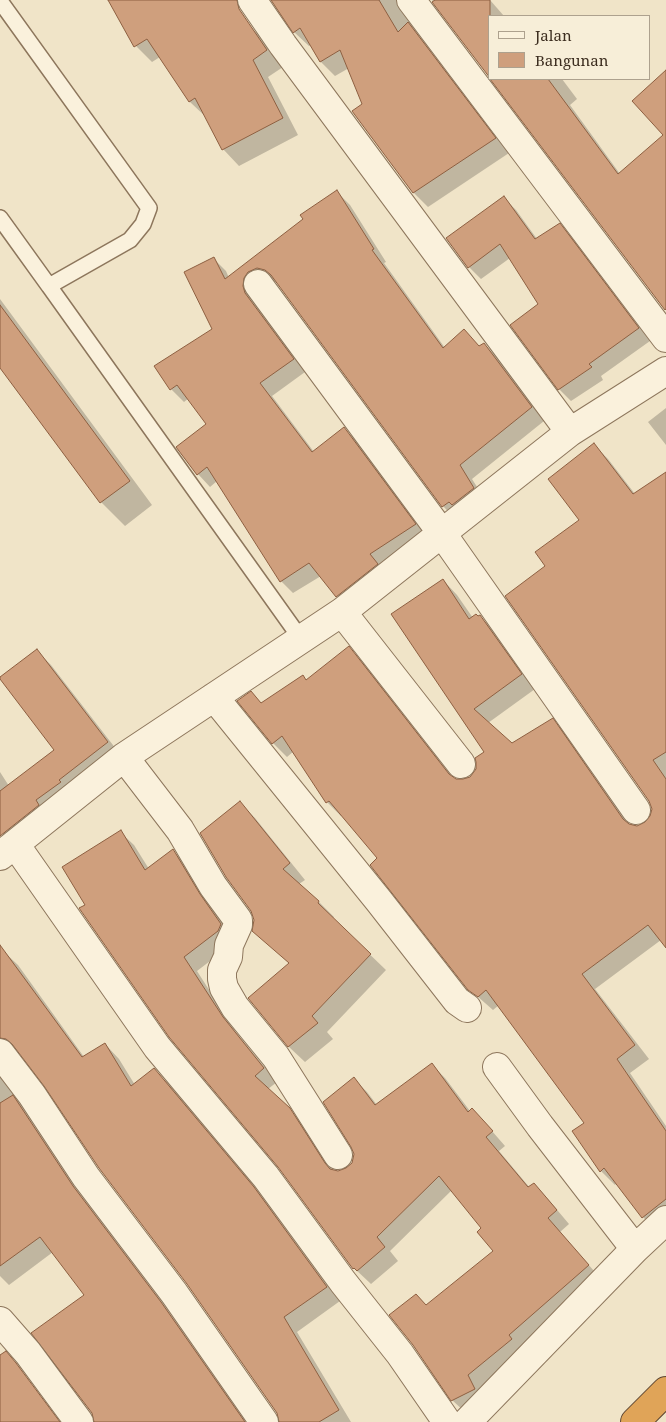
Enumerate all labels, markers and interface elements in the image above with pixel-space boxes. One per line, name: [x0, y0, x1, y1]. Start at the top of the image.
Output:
legend: [488, 15, 651, 80]
text: Jalan: [535, 25, 572, 45]
text: Bangunan: [535, 50, 608, 70]

